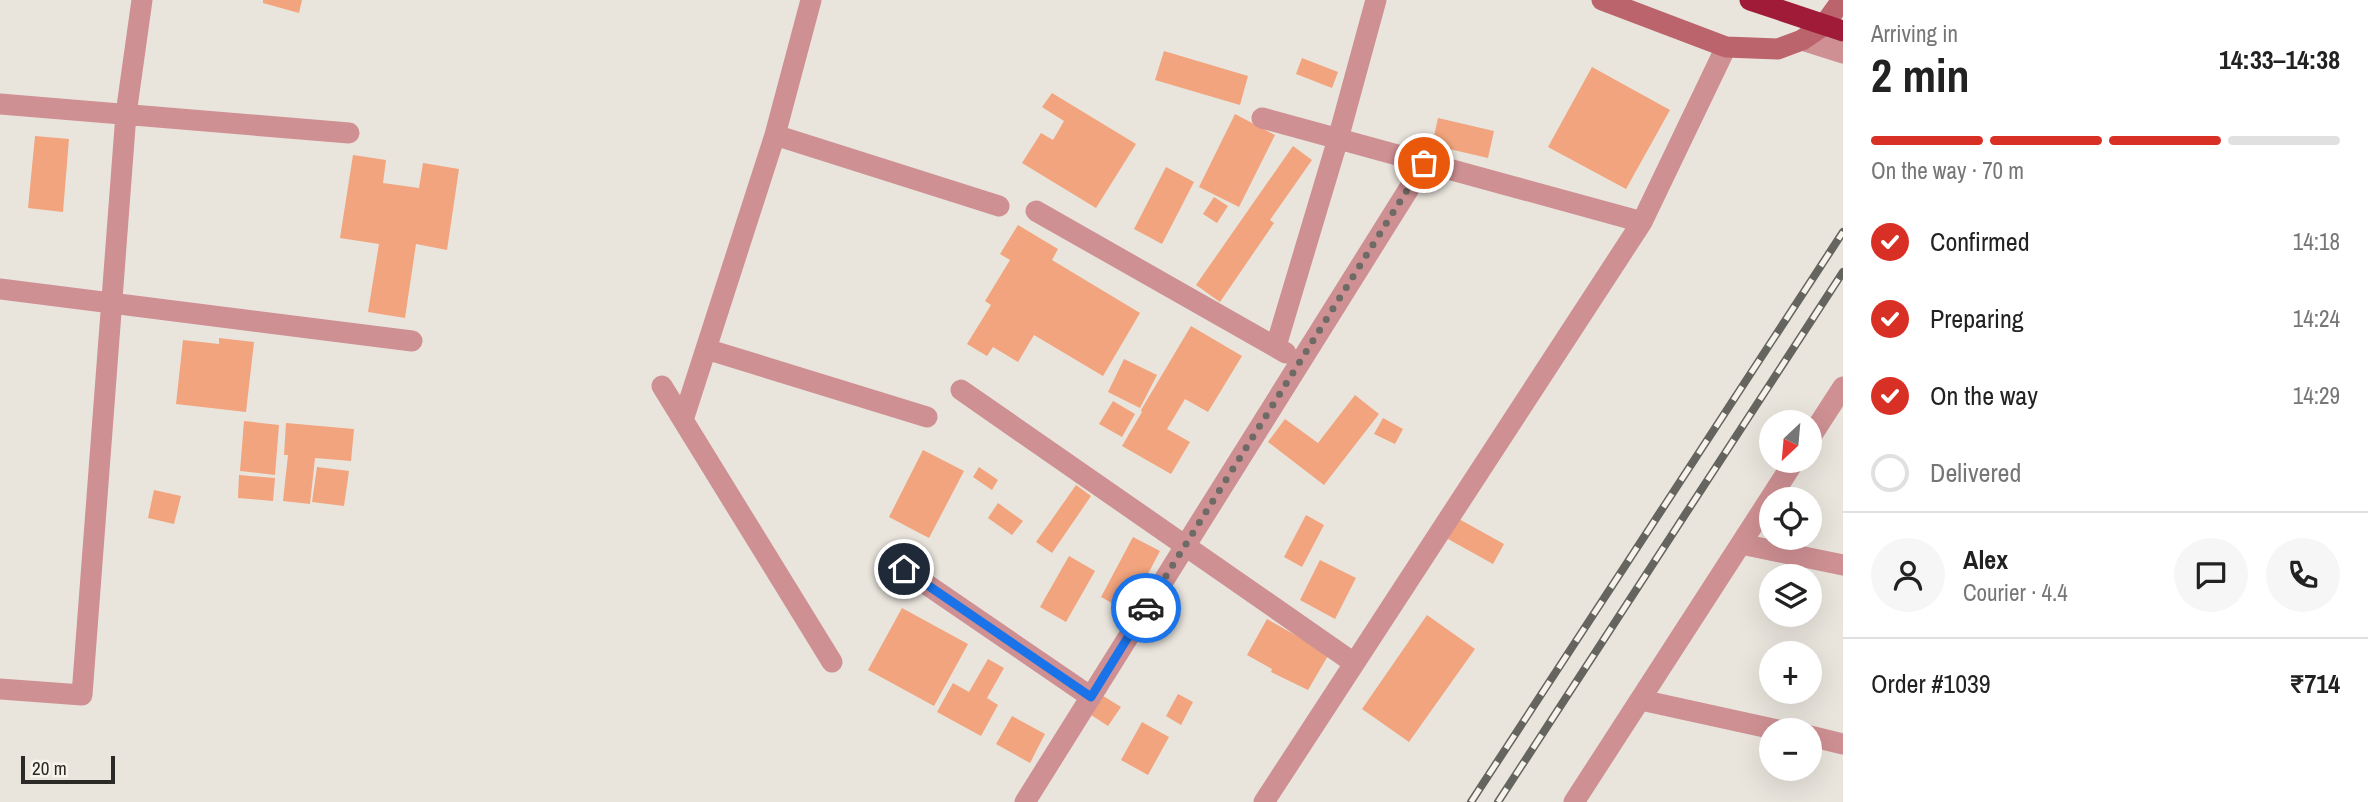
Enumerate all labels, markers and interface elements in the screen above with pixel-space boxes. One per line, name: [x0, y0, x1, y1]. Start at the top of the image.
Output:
text: Arriving in: [1871, 18, 1958, 49]
text: 14:33–14:38: [2219, 42, 2340, 77]
text: 2 min: [1871, 44, 1970, 106]
pin: [1394, 133, 1454, 193]
icon: bag: [1405, 144, 1443, 182]
text: On the way · 70 m: [1871, 155, 2024, 186]
icon: check: [1871, 223, 1909, 261]
text: Confirmed: [1930, 224, 2030, 259]
text: 14:18: [2293, 226, 2340, 257]
icon: check: [1871, 300, 1909, 338]
text: Preparing: [1930, 301, 2024, 336]
text: 14:24: [2293, 303, 2340, 334]
icon: check: [1871, 377, 1909, 415]
text: On the way: [1930, 378, 2038, 413]
text: 14:29: [2293, 380, 2340, 411]
north arrow: [1759, 410, 1822, 472]
map controls: [1759, 410, 1822, 781]
text: Delivered: [1930, 455, 2021, 490]
button: locate: [1759, 487, 1822, 550]
button: person: [1871, 538, 1945, 612]
button: chat: [2174, 538, 2248, 612]
button: phone: [2266, 538, 2340, 612]
pin: [874, 539, 934, 599]
text: Alex: [1963, 542, 2008, 577]
icon: home: [885, 550, 923, 588]
button: layers: [1759, 564, 1822, 627]
courier: [1111, 573, 1181, 643]
text: Courier · 4.4: [1963, 577, 2068, 608]
icon: car: [1127, 589, 1165, 627]
button: +: [1759, 641, 1822, 704]
text: Order #1039: [1871, 666, 1991, 701]
text: ₹714: [2289, 666, 2340, 701]
button: −: [1759, 718, 1822, 781]
scale bar: [21, 753, 116, 785]
text: 20 m: [32, 755, 67, 781]

